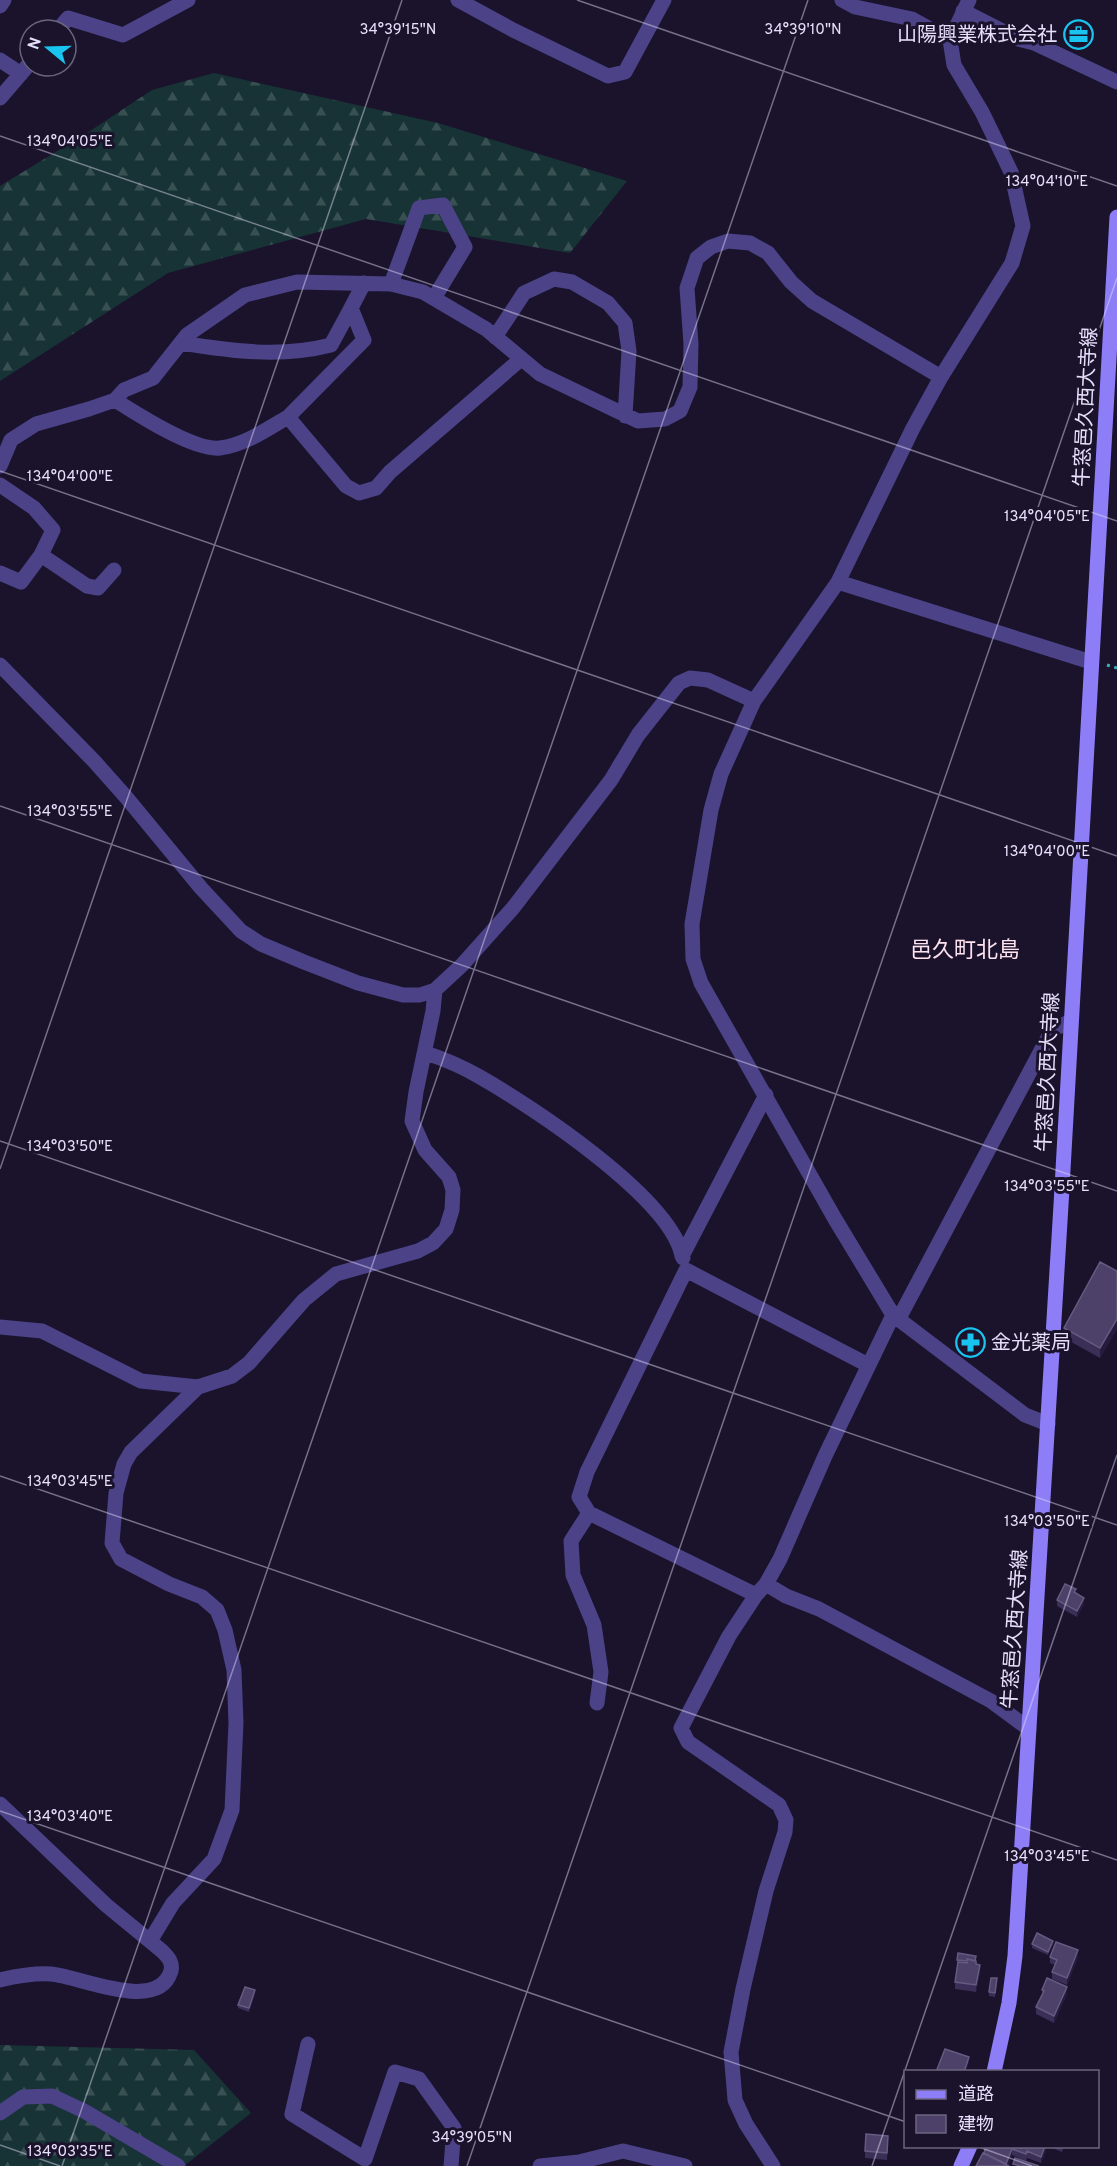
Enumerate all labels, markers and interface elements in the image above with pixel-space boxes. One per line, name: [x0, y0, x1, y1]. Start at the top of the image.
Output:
north arrow: [18, 18, 78, 78]
office icon: 山陽興業株式会社: [1062, 18, 1094, 50]
text: 34°39'15"N: [360, 21, 436, 40]
text: 34°39'10"N: [764, 21, 842, 40]
place label: 山陽興業株式会社: [897, 23, 1057, 49]
text: N: [24, 35, 47, 52]
text: 134°04'05"E: [27, 133, 113, 152]
text: 134°04'10"E: [1006, 173, 1088, 192]
street label: 牛窓邑久西大寺線: [1070, 327, 1104, 488]
text: 134°04'00"E: [27, 468, 113, 487]
text: 134°04'05"E: [1004, 508, 1090, 527]
text: 134°03'55"E: [27, 803, 113, 822]
text: 134°04'00"E: [1004, 843, 1090, 862]
district label: 邑久町北島: [910, 938, 1020, 965]
street label: 牛窓邑久西大寺線: [1032, 992, 1066, 1153]
text: 134°03'50"E: [27, 1138, 113, 1157]
text: 134°03'55"E: [1004, 1178, 1090, 1197]
pharmacy icon: 金光薬局: [954, 1326, 986, 1358]
place label: 金光薬局: [991, 1331, 1071, 1357]
text: 134°03'45"E: [27, 1473, 113, 1492]
text: 134°03'50"E: [1004, 1513, 1090, 1532]
street label: 牛窓邑久西大寺線: [997, 1548, 1035, 1710]
text: 134°03'40"E: [27, 1808, 113, 1827]
text: 134°03'45"E: [1004, 1848, 1090, 1867]
legend: [904, 2070, 1099, 2148]
text: 道路: [958, 2084, 994, 2107]
text: 建物: [958, 2114, 994, 2137]
text: 34°39'05"N: [432, 2129, 512, 2148]
text: 134°03'35"E: [27, 2143, 113, 2162]

